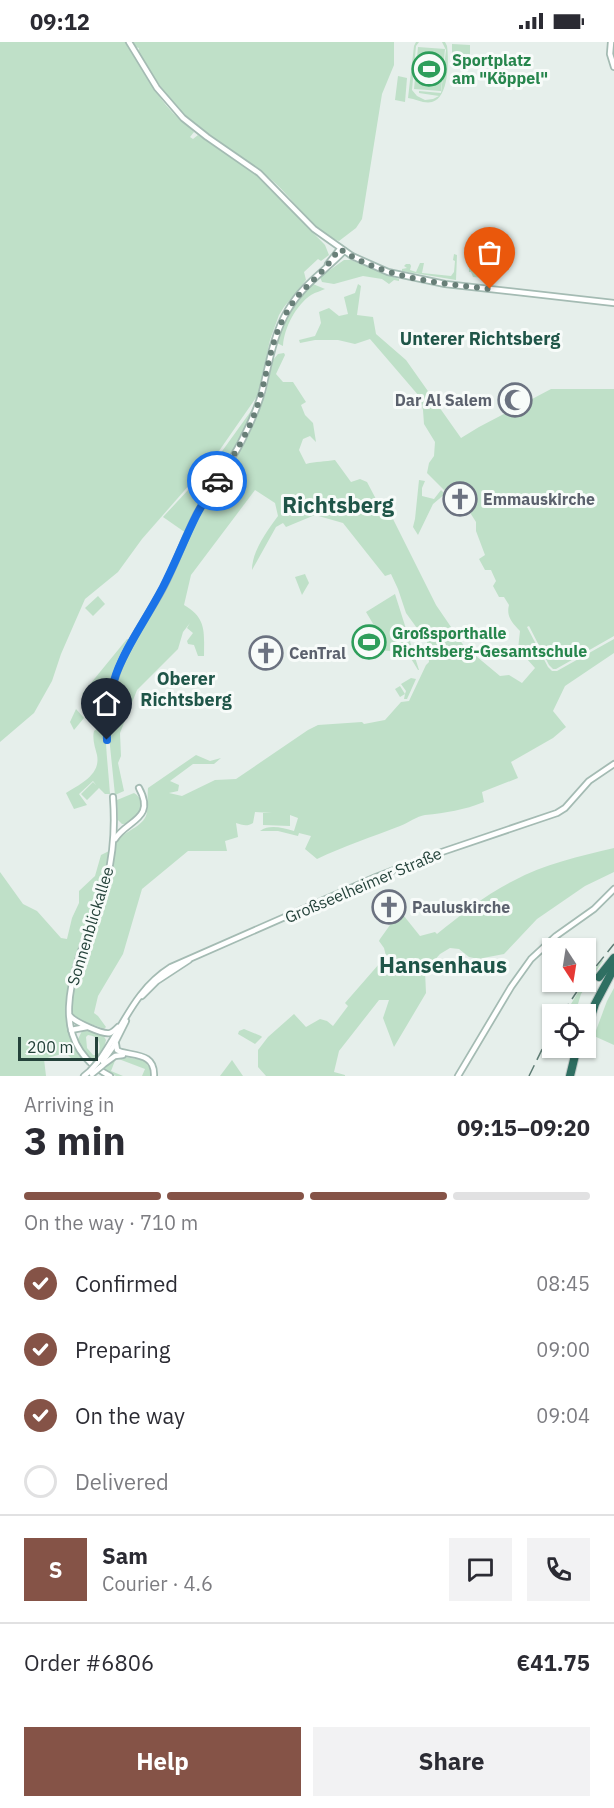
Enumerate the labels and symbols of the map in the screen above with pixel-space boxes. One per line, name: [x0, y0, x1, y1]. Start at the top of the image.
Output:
place label: Sportplatz am "Köppel": [452, 50, 548, 88]
sports icon: Sportplatz am "Köppel": [411, 51, 447, 87]
pin: [464, 227, 515, 289]
district label: Unterer Richtsberg: [400, 327, 560, 350]
mosque icon: Dar Al Salem: [497, 382, 533, 418]
place label: Dar Al Salem: [395, 390, 492, 410]
courier: [187, 451, 247, 511]
church icon: Emmauskirche: [442, 481, 478, 517]
place label: Emmauskirche: [483, 489, 595, 509]
district label: Richtsberg: [282, 490, 395, 519]
place label: Großsporthalle Richtsberg-Gesamtschule: [392, 623, 587, 661]
sports icon: Großsporthalle Richtsberg-Gesamtschule: [351, 624, 387, 660]
church icon: CenTral: [248, 635, 284, 671]
place label: CenTral: [289, 643, 346, 663]
district label: Oberer Richtsberg: [140, 667, 232, 711]
pin: [81, 678, 132, 740]
street label: Großseelheimer Straße: [282, 843, 445, 927]
street label: Sonnenblickallee: [62, 864, 118, 988]
church icon: Pauluskirche: [371, 889, 407, 925]
place label: Pauluskirche: [412, 897, 510, 917]
north arrow: [542, 938, 596, 992]
district label: Hansenhaus: [379, 950, 507, 979]
scale bar: [18, 1034, 98, 1061]

